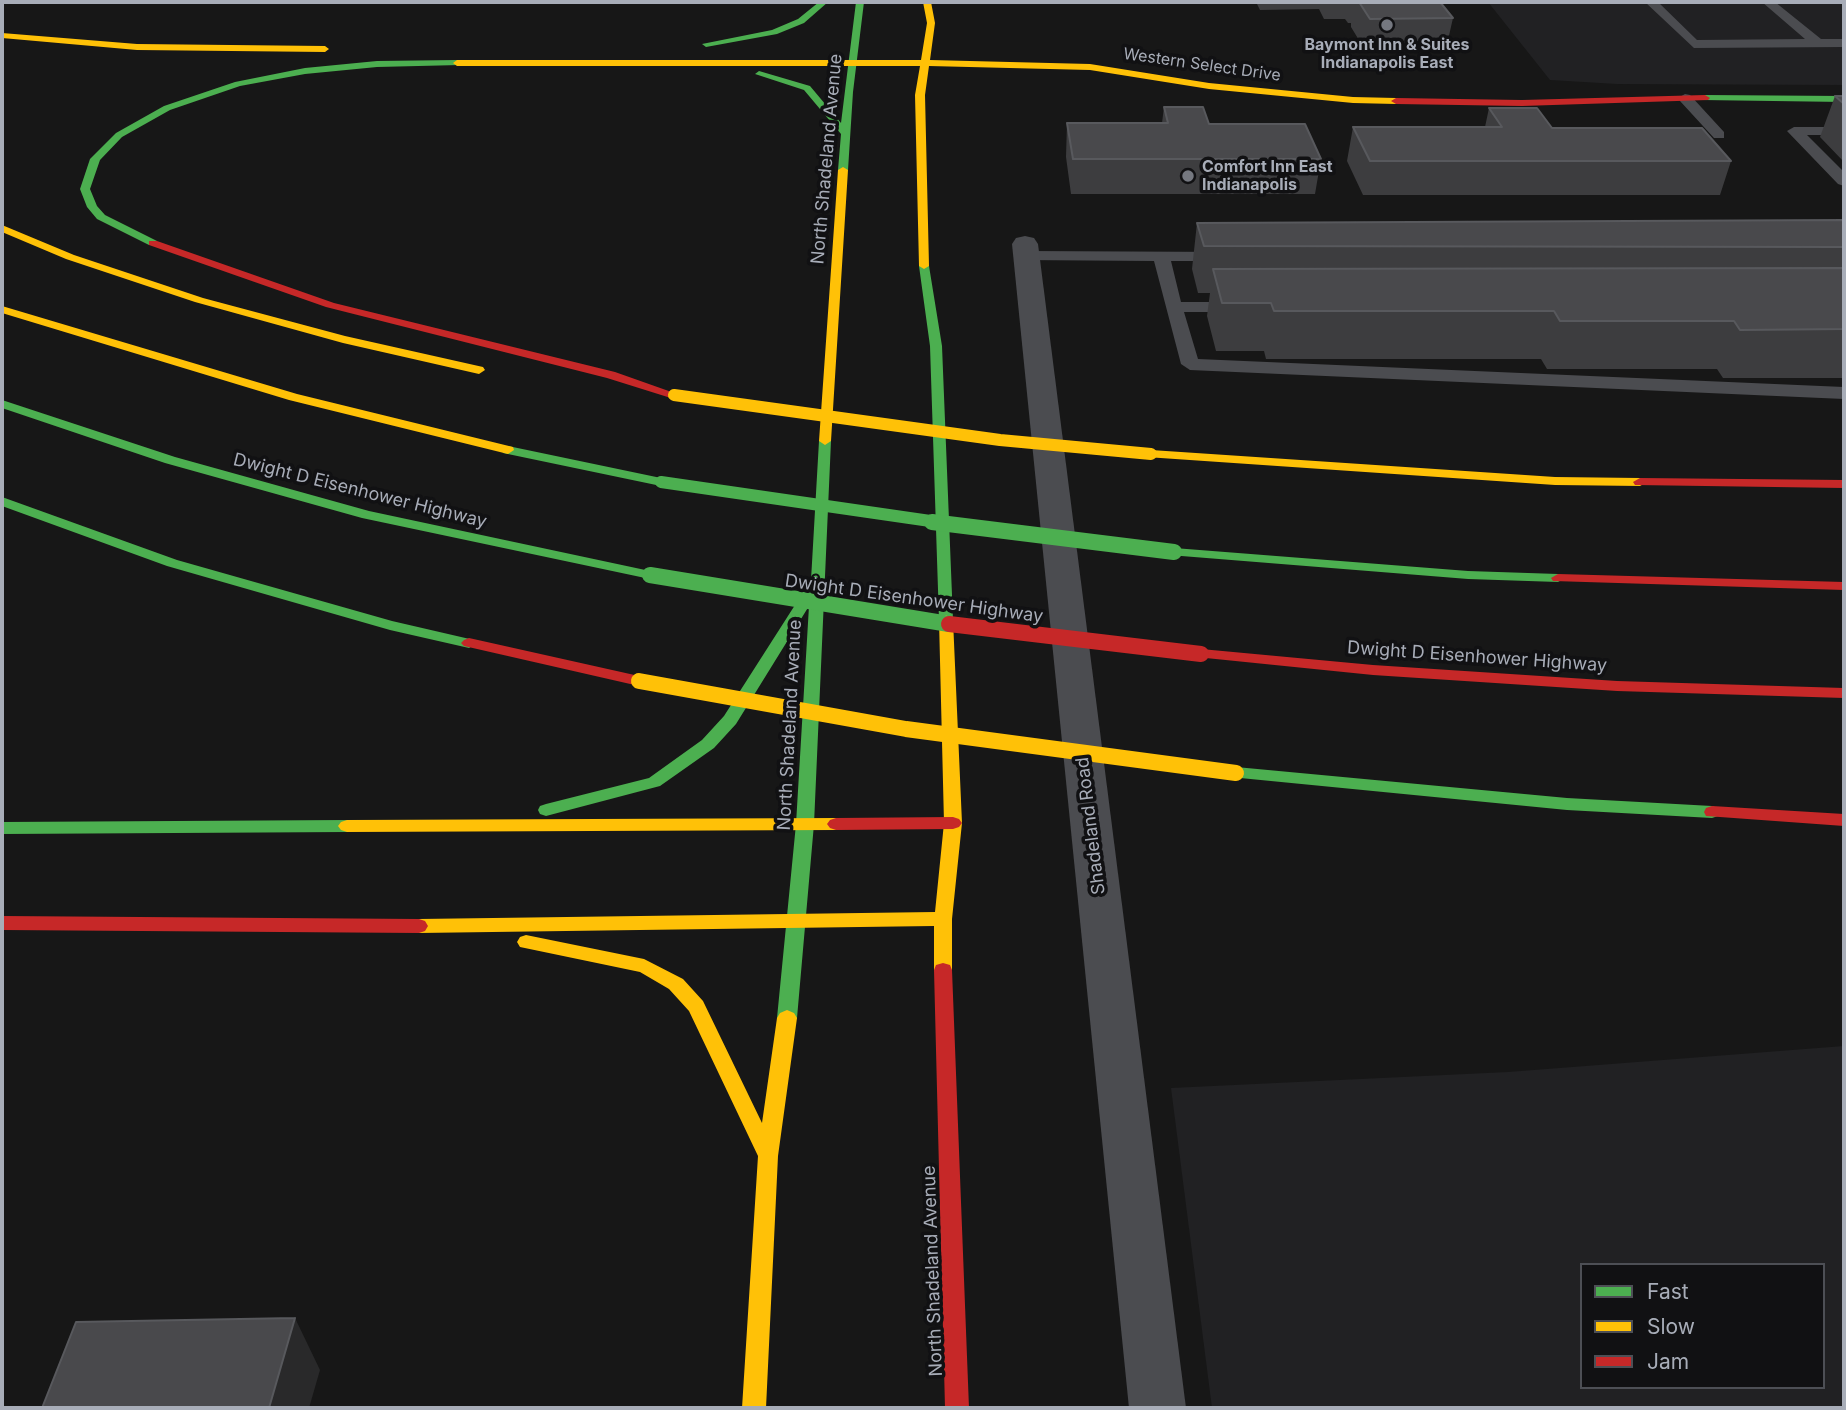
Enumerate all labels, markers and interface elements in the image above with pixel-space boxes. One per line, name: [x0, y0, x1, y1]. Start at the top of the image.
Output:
marker: Baymont Inn & Suites Indianapolis East: [1379, 17, 1395, 33]
place label: Baymont Inn & Suites Indianapolis East: [1305, 35, 1469, 73]
street label: Western Select Drive: [1122, 44, 1282, 86]
street label: North Shadeland Avenue: [807, 53, 847, 265]
place label: Comfort Inn East Indianapolis: [1202, 157, 1333, 195]
marker: Comfort Inn East Indianapolis: [1180, 168, 1196, 184]
street label: Dwight D Eisenhower Highway: [231, 449, 489, 533]
street label: Dwight D Eisenhower Highway: [783, 570, 1045, 628]
street label: North Shadeland Avenue: [774, 619, 806, 831]
street label: Dwight D Eisenhower Highway: [1346, 637, 1608, 677]
street label: Shadeland Road: [1072, 756, 1110, 896]
street label: North Shadeland Avenue: [919, 1165, 947, 1377]
legend: [1580, 1263, 1825, 1389]
text: Fast: [1647, 1279, 1689, 1304]
text: Slow: [1647, 1314, 1695, 1339]
text: Jam: [1647, 1349, 1689, 1374]

